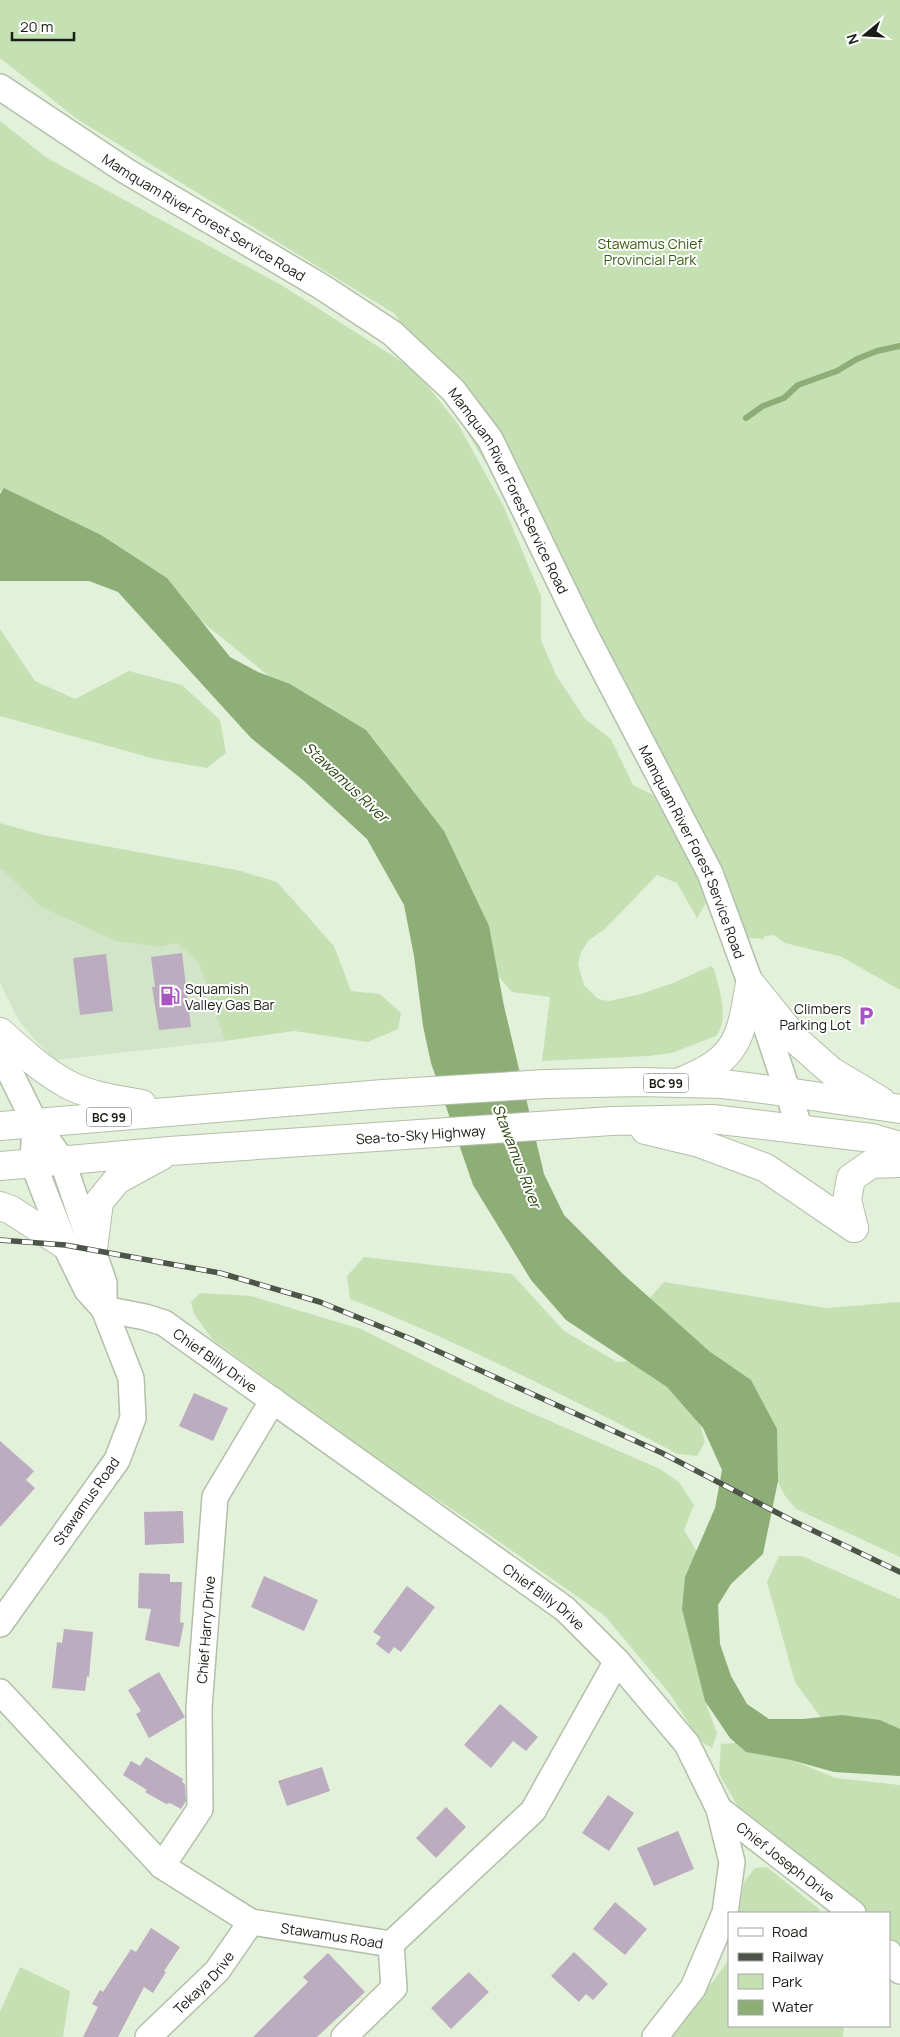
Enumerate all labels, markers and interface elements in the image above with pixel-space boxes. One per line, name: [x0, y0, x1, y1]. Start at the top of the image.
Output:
scale bar: [12, 10, 75, 42]
north arrow: [840, 10, 890, 60]
text: 20 m: [20, 16, 53, 37]
text: N: [842, 31, 863, 47]
street label: Mamquam River Forest Service Road: [99, 149, 309, 285]
park label: Stawamus Chief Provincial Park: [598, 234, 702, 269]
street label: Mamquam River Forest Service Road: [445, 383, 573, 597]
water label: Stawamus River: [299, 737, 395, 829]
street label: Mamquam River Forest Service Road: [635, 742, 750, 961]
place label: Squamish Valley Gas Bar: [185, 979, 275, 1014]
fuel station icon: Squamish Valley Gas Bar: [159, 985, 181, 1007]
place label: Climbers Parking Lot: [779, 999, 851, 1034]
parking icon: Climbers Parking Lot: [855, 1005, 877, 1027]
road number: BC 99: [644, 1074, 688, 1092]
water label: Stawamus River: [488, 1101, 547, 1213]
road number: BC 99: [86, 1108, 132, 1126]
street label: Sea-to-Sky Highway: [355, 1120, 487, 1148]
street label: Chief Billy Drive: [170, 1323, 261, 1396]
street label: Stawamus Road: [49, 1453, 123, 1549]
street label: Chief Billy Drive: [499, 1558, 590, 1634]
street label: Chief Harry Drive: [191, 1575, 218, 1684]
street label: Chief Joseph Drive: [733, 1817, 839, 1905]
legend: [728, 1912, 890, 2027]
street label: Stawamus Road: [280, 1917, 385, 1952]
text: Road: [772, 1921, 808, 1942]
text: Railway: [772, 1946, 824, 1967]
street label: Tekaya Drive: [169, 1947, 238, 2018]
text: Park: [772, 1971, 802, 1992]
text: Water: [772, 1996, 814, 2017]

